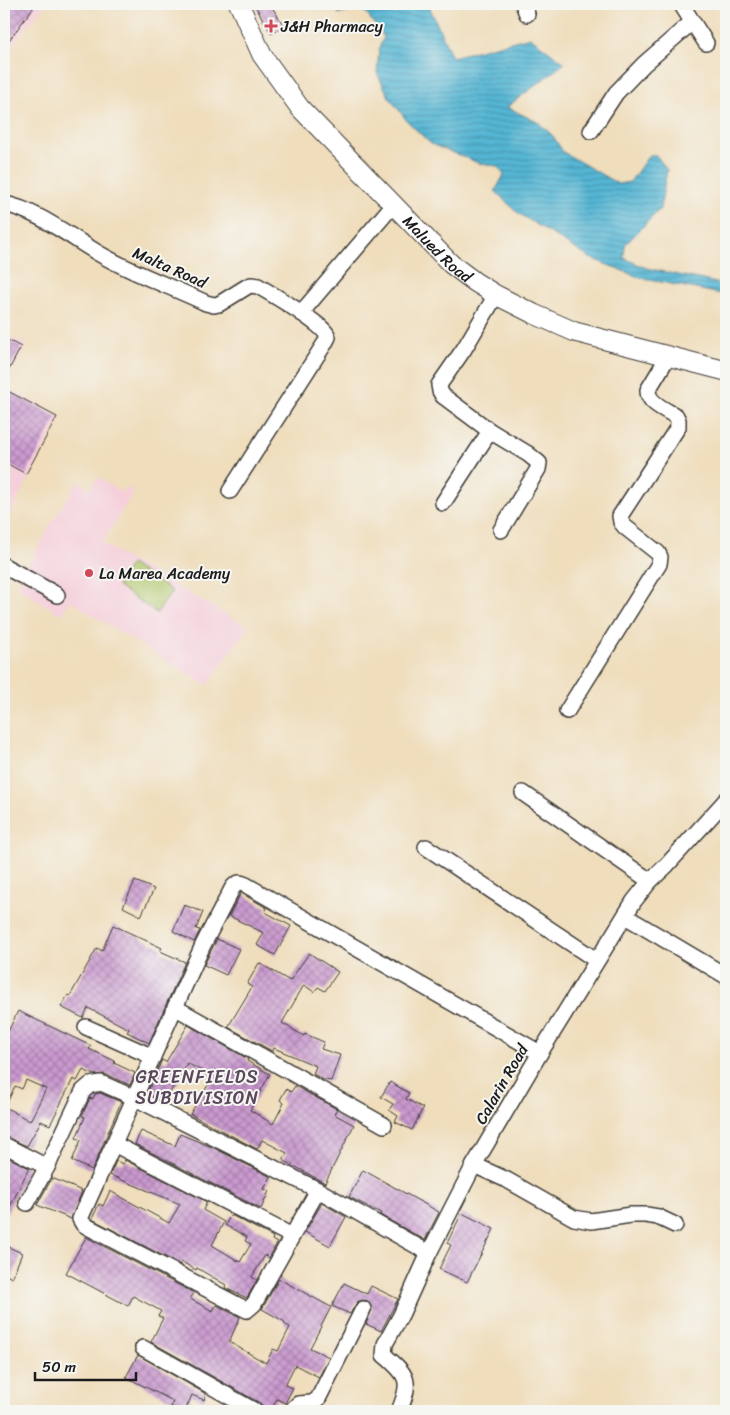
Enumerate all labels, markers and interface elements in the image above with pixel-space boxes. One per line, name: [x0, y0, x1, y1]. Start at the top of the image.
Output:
place label: J&H Pharmacy: [280, 12, 384, 41]
marker: J&H Pharmacy: [265, 20, 277, 32]
street label: Malued Road: [395, 208, 480, 291]
street label: Malta Road: [128, 238, 213, 297]
place label: La Marea Academy: [99, 559, 231, 588]
marker: La Marea Academy: [83, 567, 95, 579]
street label: Calarin Road: [467, 1037, 537, 1130]
district label: GREENFIELDS SUBDIVISION: [135, 1061, 259, 1114]
scale bar: [35, 1350, 136, 1382]
text: 50 m: [42, 1354, 77, 1380]

